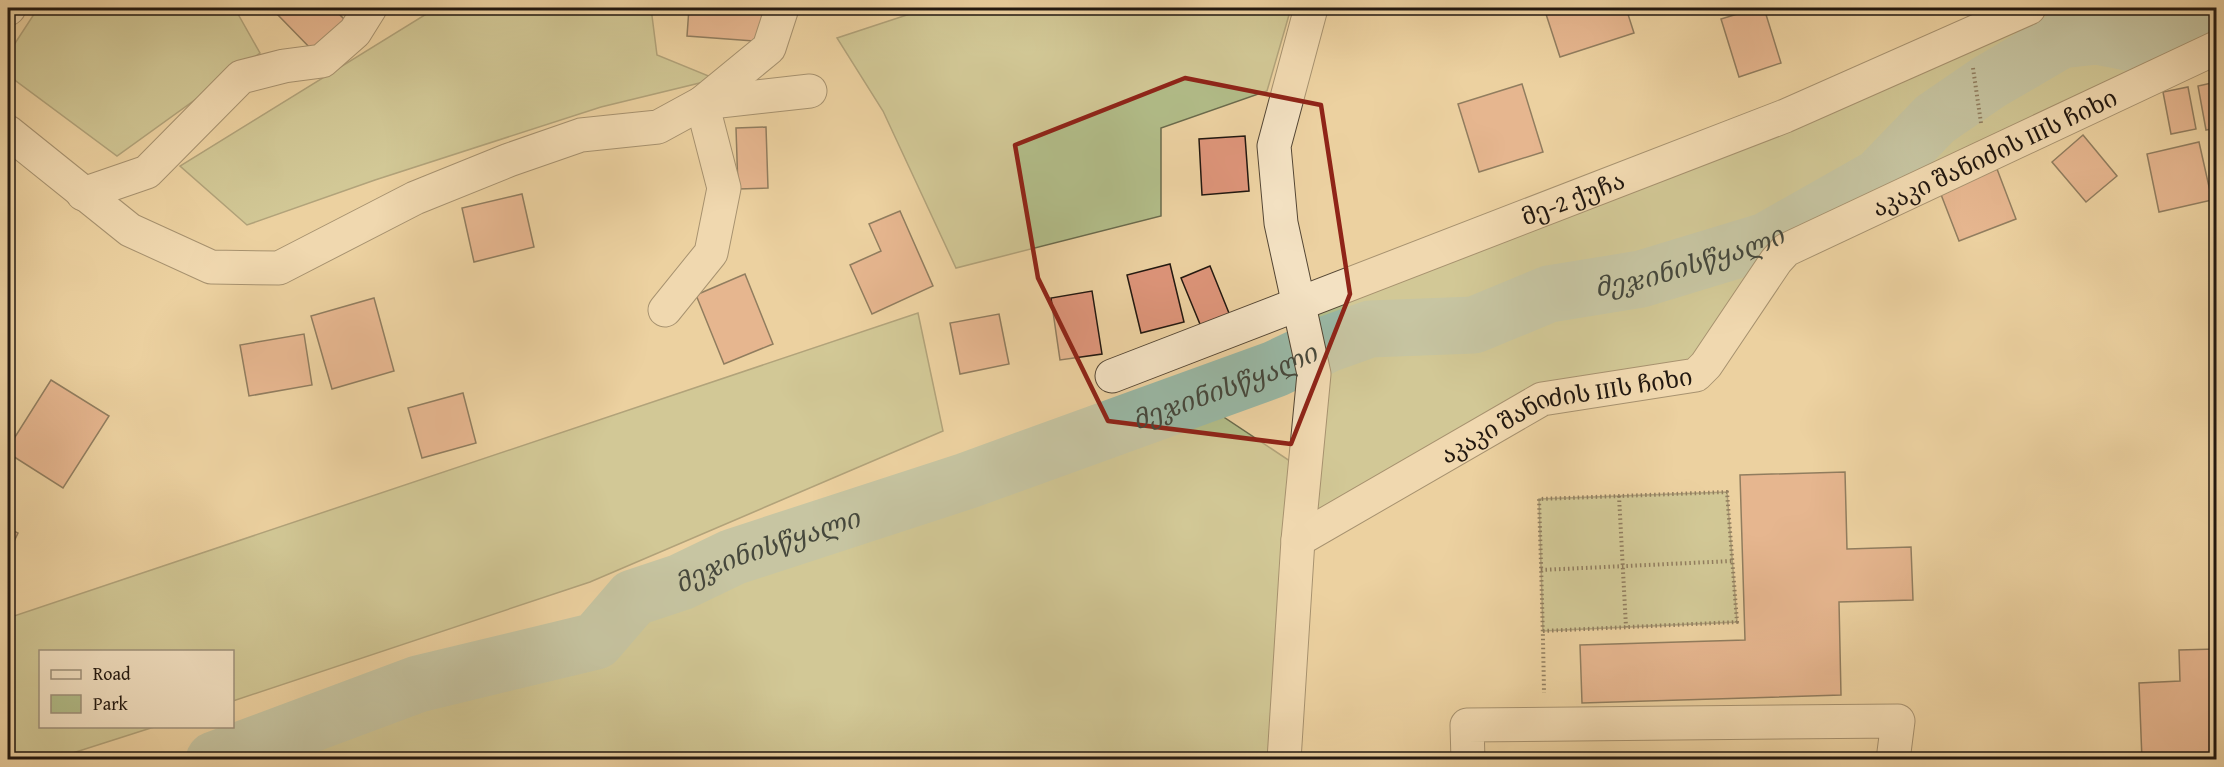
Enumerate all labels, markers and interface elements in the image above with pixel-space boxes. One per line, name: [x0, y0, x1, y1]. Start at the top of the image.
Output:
street label: აკაკი შანიძის IIIს ჩიხი: [1866, 80, 2123, 225]
street label: მე-2 ქუჩა: [1516, 162, 1630, 234]
water label: მეჯინისწყალი: [1592, 215, 1792, 306]
water label: მეჯინისწყალი: [1126, 332, 1324, 439]
street label: აკაკი შანიძის IIIს ჩიხი: [1433, 358, 1695, 472]
water label: მეჯინისწყალი: [667, 497, 866, 602]
legend: [39, 650, 234, 728]
text: Road: [93, 660, 131, 687]
text: Park: [93, 690, 129, 717]

